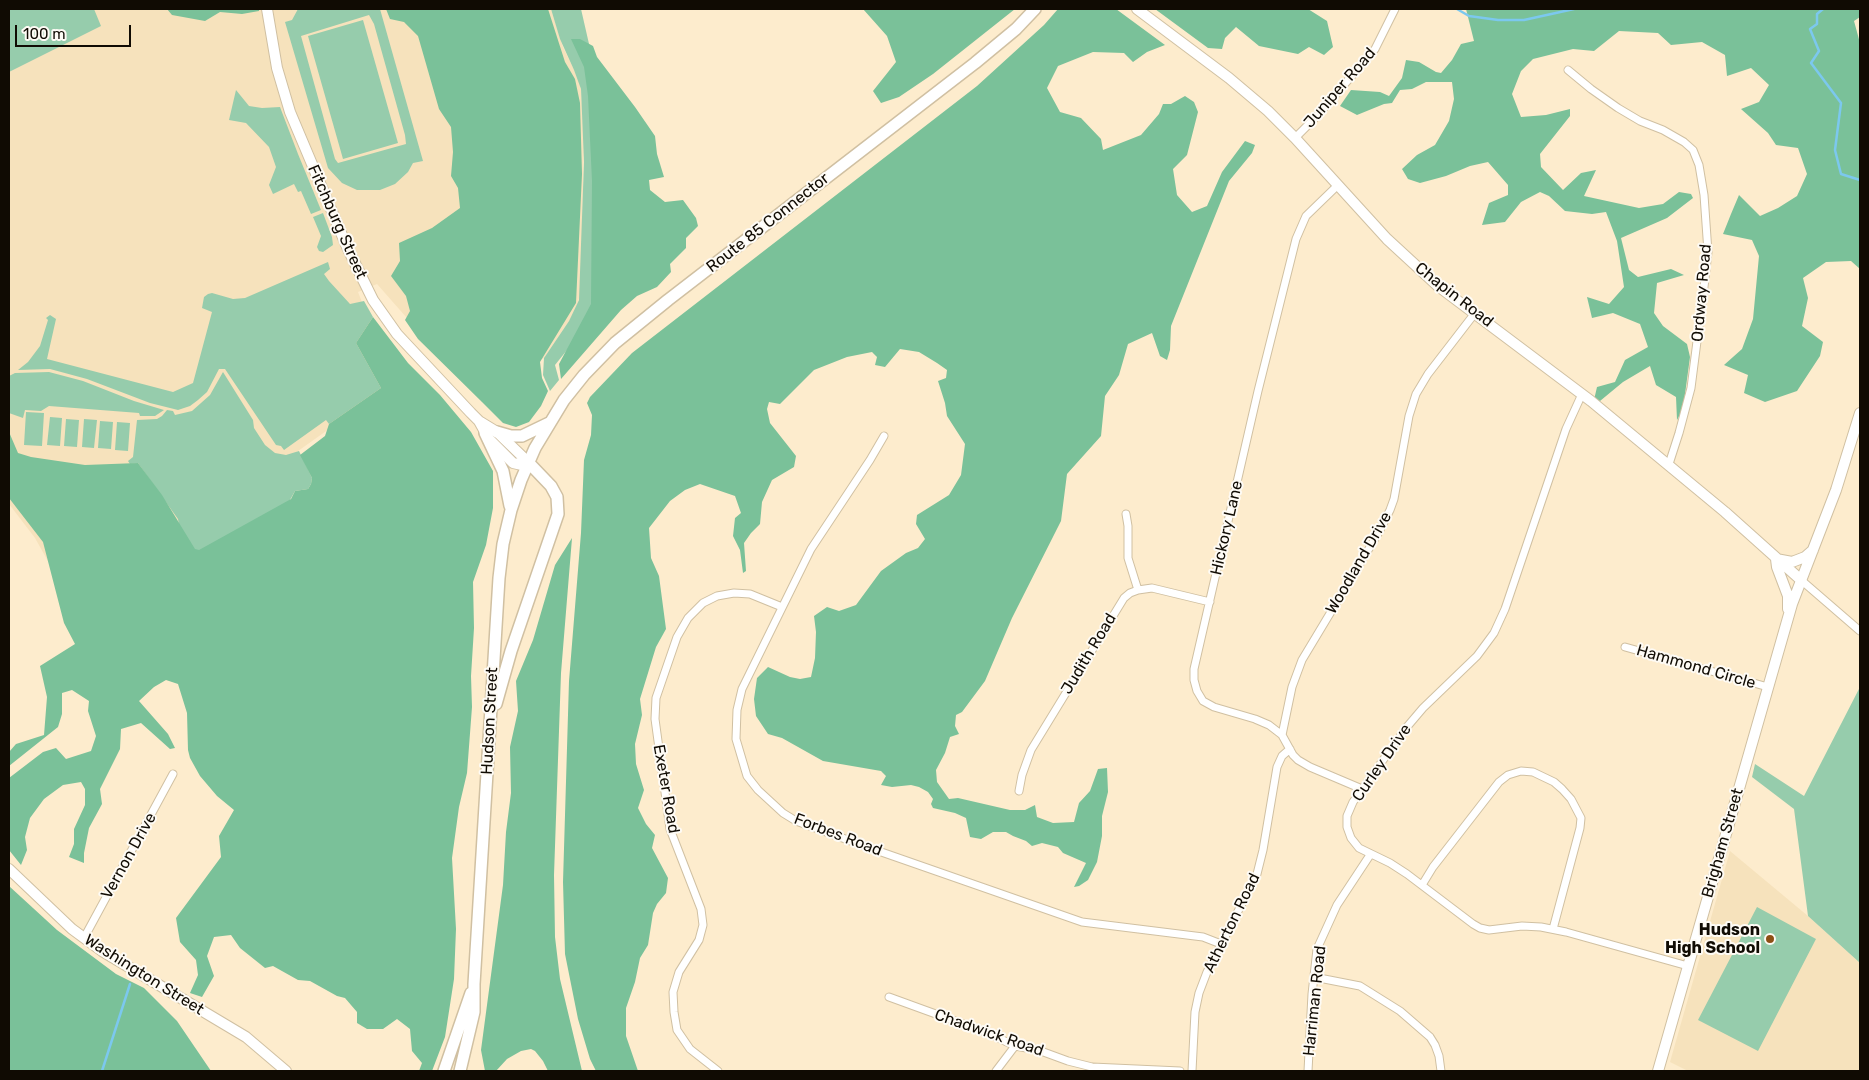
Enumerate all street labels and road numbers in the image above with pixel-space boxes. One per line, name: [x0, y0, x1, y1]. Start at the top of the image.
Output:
street label: Juniper Road: [1300, 44, 1380, 132]
street label: Fitchburg Street: [303, 162, 371, 282]
street label: Route 85 Connector: [703, 169, 833, 277]
street label: Ordway Road: [1688, 243, 1716, 343]
street label: Chapin Road: [1411, 258, 1497, 332]
street label: Hickory Lane: [1207, 479, 1247, 577]
street label: Woodland Drive: [1322, 509, 1396, 617]
street label: Judith Road: [1057, 610, 1121, 698]
street label: Hammond Circle: [1634, 641, 1758, 693]
street label: Hudson Street: [478, 667, 502, 775]
street label: Curley Drive: [1348, 721, 1416, 805]
street label: Exeter Road: [649, 743, 683, 835]
street label: Brigham Street: [1698, 786, 1748, 900]
street label: Forbes Road: [791, 809, 885, 861]
street label: Vernon Drive: [97, 810, 161, 902]
street label: Atherton Road: [1200, 870, 1264, 976]
street label: Washington Street: [81, 930, 207, 1020]
street label: Harriman Road: [1300, 945, 1330, 1057]
street label: Chadwick Road: [932, 1005, 1046, 1061]

